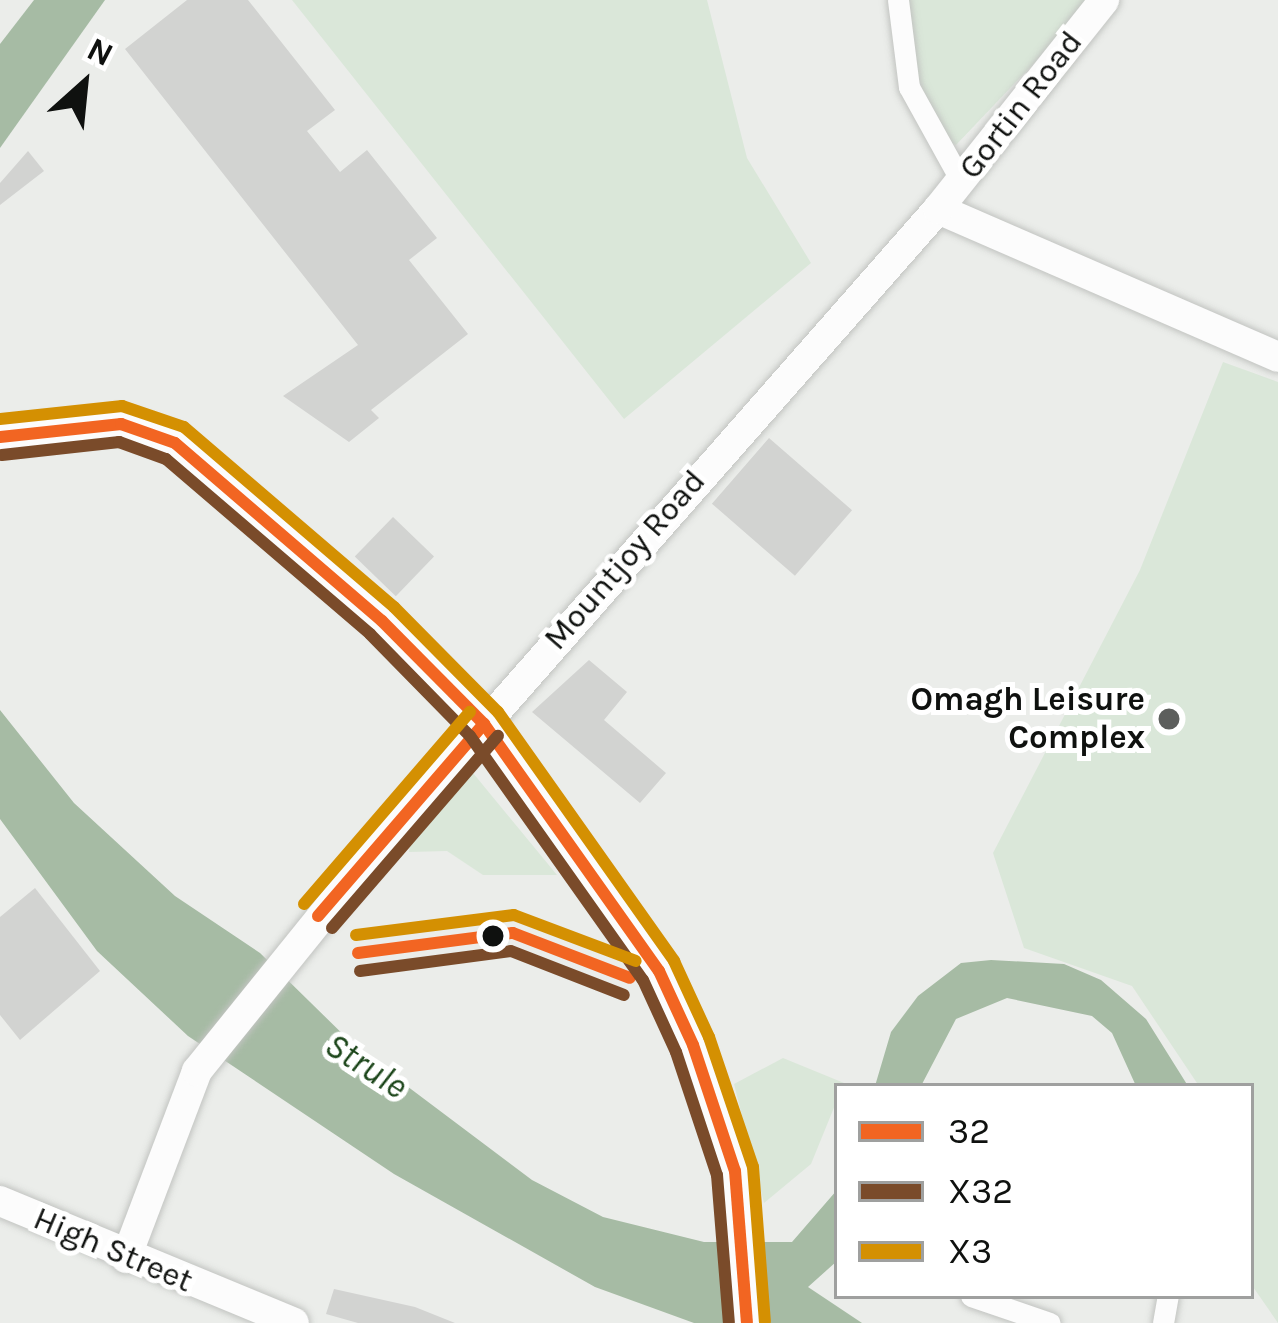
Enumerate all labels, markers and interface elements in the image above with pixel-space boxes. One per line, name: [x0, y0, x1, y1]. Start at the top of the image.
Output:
street label: Gortin Road: [951, 23, 1091, 187]
north arrow: [24, 24, 144, 144]
text: N: [81, 30, 120, 74]
street label: Mountjoy Road: [536, 462, 714, 658]
place label: Omagh Leisure Complex: [911, 680, 1145, 758]
marker: Omagh Leisure Complex: [1156, 706, 1182, 732]
unlabelled marker: [482, 925, 504, 947]
water label: Strule: [317, 1024, 415, 1108]
legend: [834, 1083, 1254, 1299]
text: 32: [948, 1110, 990, 1152]
text: X32: [948, 1170, 1013, 1212]
street label: High Street: [28, 1199, 198, 1301]
text: X3: [948, 1230, 992, 1272]

